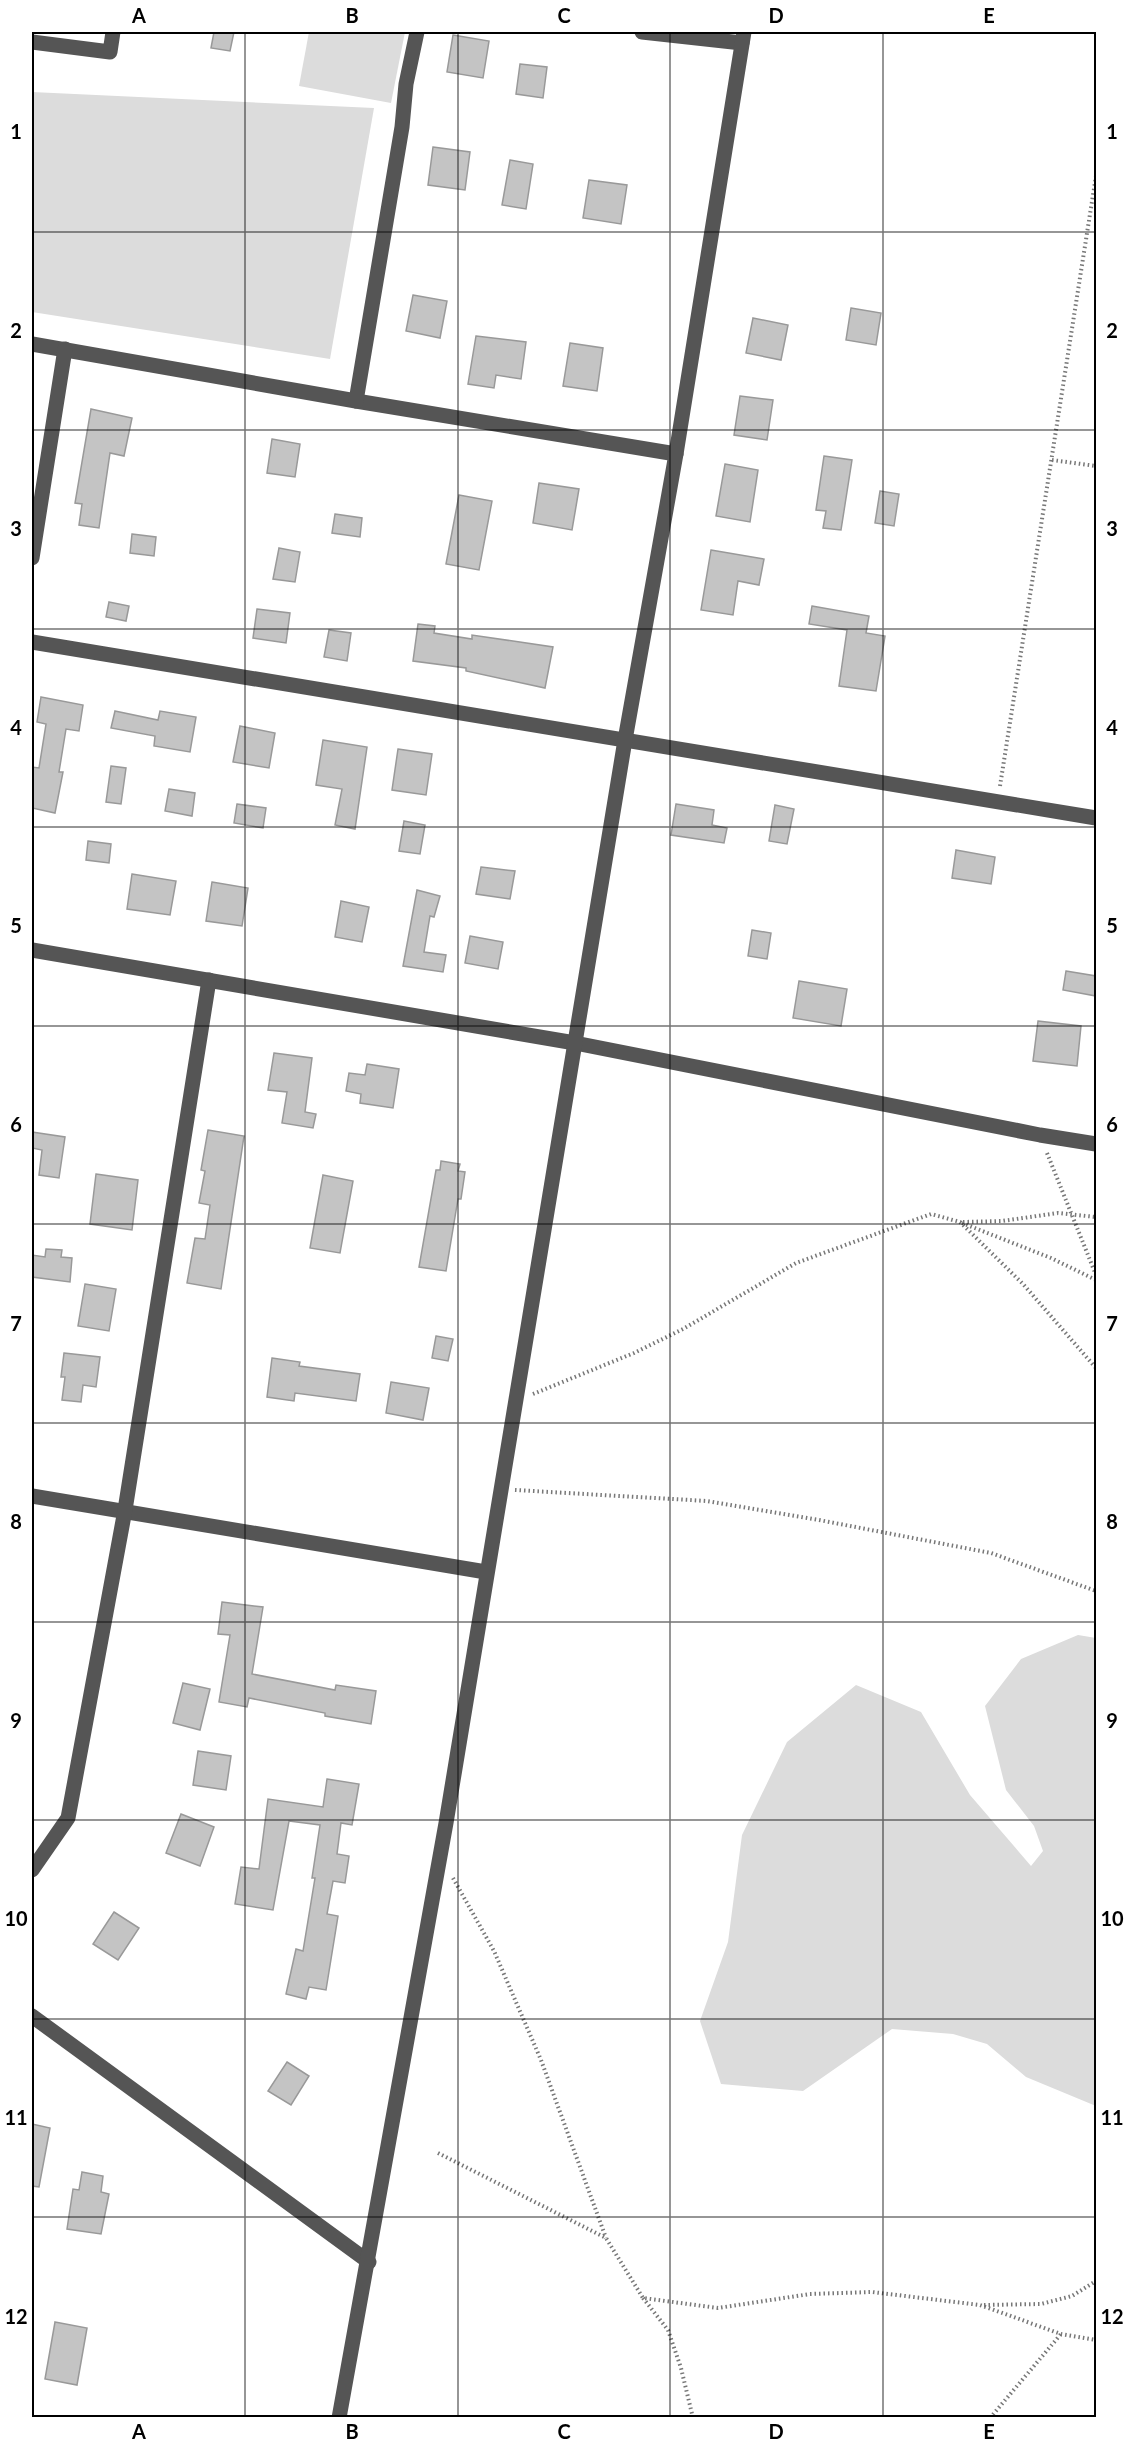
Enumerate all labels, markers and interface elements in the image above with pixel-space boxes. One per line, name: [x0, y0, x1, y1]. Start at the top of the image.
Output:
text: A: [131, 3, 146, 27]
text: B: [345, 3, 359, 27]
text: C: [557, 3, 571, 27]
text: D: [768, 3, 784, 27]
text: E: [983, 3, 995, 27]
text: 1: [10, 119, 22, 143]
text: 1: [1106, 119, 1118, 143]
text: 2: [10, 318, 22, 342]
text: 2: [1106, 318, 1118, 342]
text: 3: [10, 516, 22, 540]
text: 3: [1106, 516, 1118, 540]
text: 4: [10, 715, 22, 739]
text: 4: [1106, 715, 1118, 739]
text: 5: [10, 913, 22, 937]
text: 5: [1106, 913, 1118, 937]
text: 6: [10, 1112, 22, 1136]
text: 6: [1106, 1112, 1118, 1136]
text: 7: [10, 1311, 22, 1335]
text: 7: [1106, 1311, 1118, 1335]
text: 8: [10, 1509, 22, 1533]
text: 8: [1106, 1509, 1118, 1533]
text: 9: [10, 1708, 22, 1732]
text: 9: [1106, 1708, 1118, 1732]
text: 10: [4, 1906, 28, 1930]
text: 10: [1100, 1906, 1124, 1930]
text: 11: [4, 2105, 28, 2129]
text: 11: [1100, 2105, 1124, 2129]
text: 12: [4, 2304, 28, 2328]
text: 12: [1100, 2304, 1124, 2328]
text: A: [131, 2419, 146, 2443]
text: B: [345, 2419, 359, 2443]
text: C: [557, 2419, 571, 2443]
text: D: [768, 2419, 784, 2443]
text: E: [983, 2419, 995, 2443]

